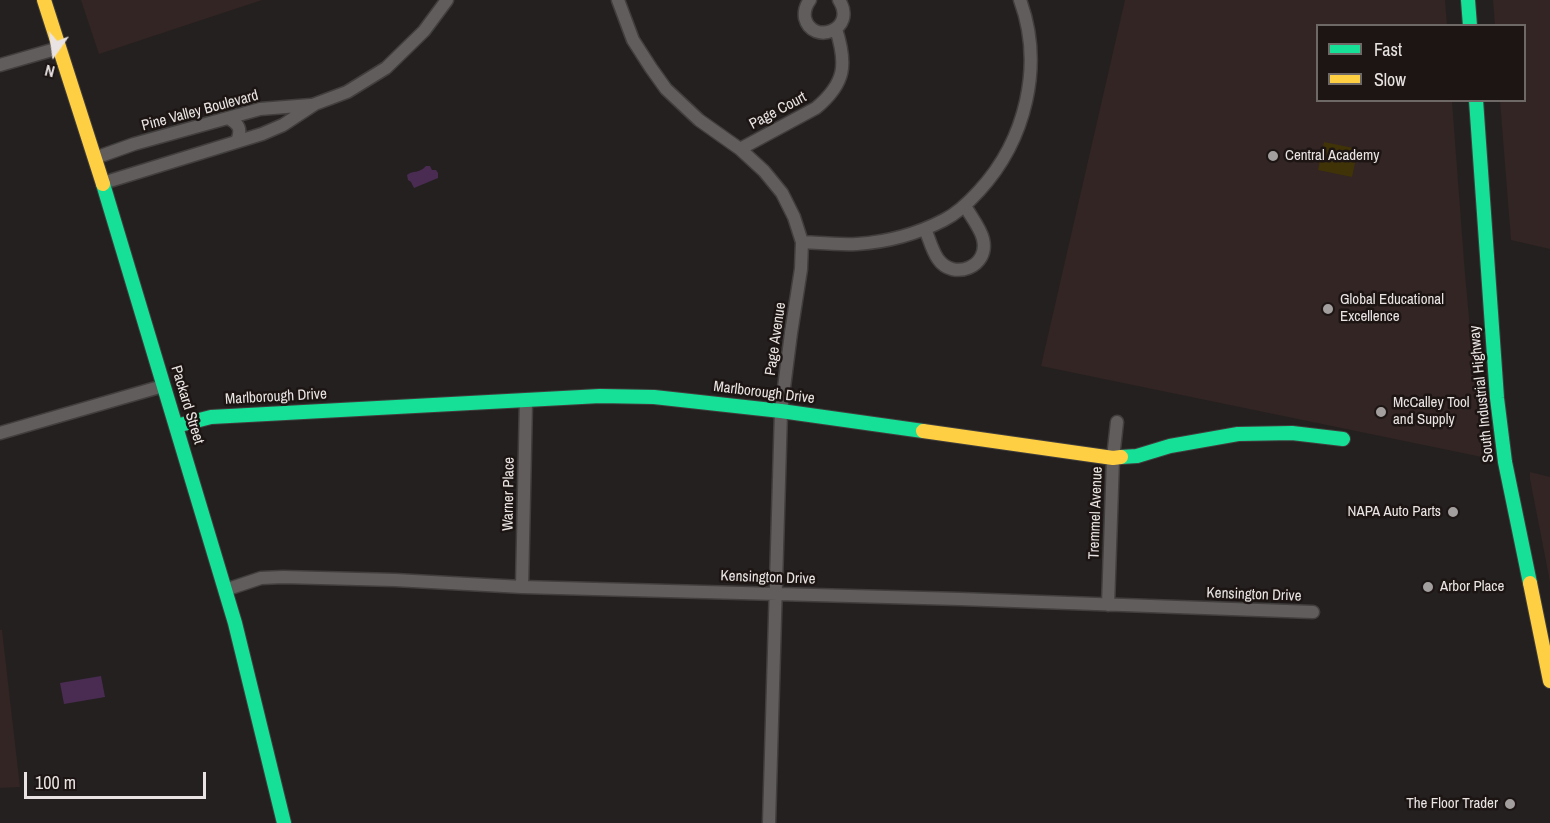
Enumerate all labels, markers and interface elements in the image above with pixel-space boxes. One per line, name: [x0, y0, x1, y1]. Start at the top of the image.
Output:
north arrow: [24, 24, 84, 84]
legend: [1316, 24, 1526, 102]
text: Fast: [1374, 37, 1402, 62]
text: N: [42, 60, 57, 83]
text: Slow: [1374, 67, 1406, 92]
street label: Pine Valley Boulevard: [140, 87, 260, 135]
street label: Page Court: [746, 88, 810, 134]
place label: Central Academy: [1285, 147, 1379, 165]
marker: Central Academy: [1266, 149, 1280, 163]
place label: Global Educational Excellence: [1340, 291, 1444, 326]
street label: Page Avenue: [762, 301, 790, 377]
marker: Global Educational Excellence: [1321, 302, 1335, 316]
street label: South Industrial Highway: [1466, 325, 1498, 463]
street label: Packard Street: [166, 363, 208, 447]
street label: Marlborough Drive: [712, 378, 816, 408]
street label: Marlborough Drive: [225, 385, 327, 409]
place label: McCalley Tool and Supply: [1393, 394, 1470, 429]
marker: McCalley Tool and Supply: [1374, 405, 1388, 419]
street label: Warner Place: [499, 457, 519, 531]
street label: Tremmel Avenue: [1085, 466, 1107, 560]
place label: NAPA Auto Parts: [1348, 503, 1441, 521]
marker: NAPA Auto Parts: [1446, 505, 1460, 519]
street label: Kensington Drive: [720, 567, 816, 589]
place label: Arbor Place: [1440, 578, 1504, 596]
marker: Arbor Place: [1421, 580, 1435, 594]
street label: Kensington Drive: [1206, 584, 1302, 606]
scale bar: [27, 760, 208, 798]
text: 100 m: [35, 770, 76, 795]
place label: The Floor Trader: [1406, 795, 1498, 813]
marker: The Floor Trader: [1503, 797, 1517, 811]

